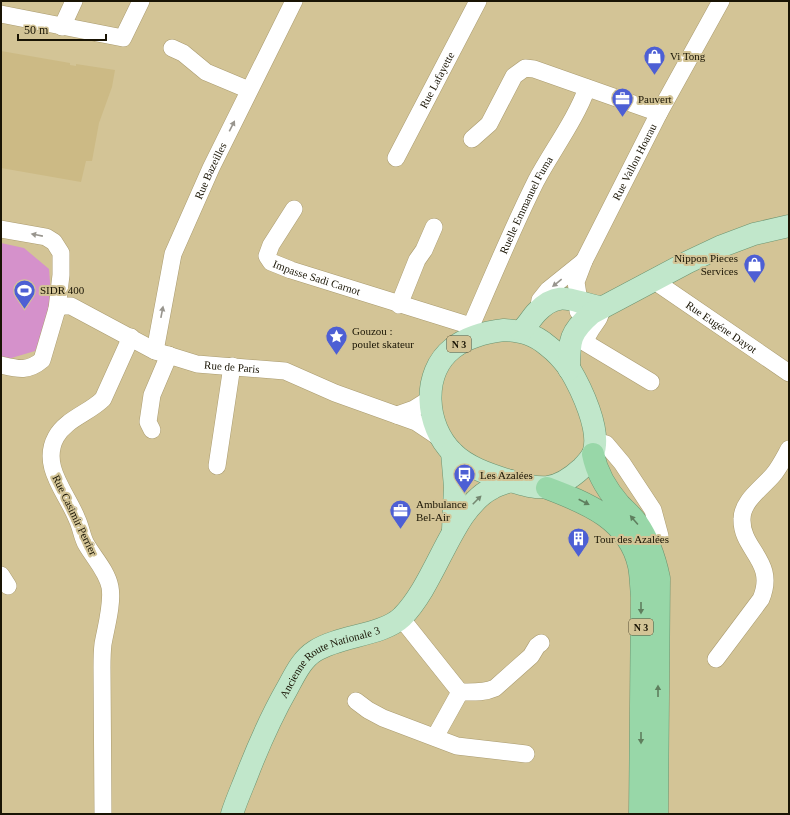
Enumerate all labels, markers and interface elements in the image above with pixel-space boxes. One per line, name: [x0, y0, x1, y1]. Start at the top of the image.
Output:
scale bar: [18, 16, 106, 42]
text: 50 m: [24, 23, 49, 37]
shop icon: Vi Tong: [642, 43, 668, 76]
street label: Rue Lafayette: [417, 50, 456, 110]
place label: Vi Tong: [670, 50, 706, 62]
office icon: Pauvert: [610, 86, 636, 119]
place label: Pauvert: [638, 93, 672, 105]
one-way arrow: [228, 120, 235, 132]
street label: Rue Vallon Hoarau: [610, 121, 659, 202]
street label: Rue Bazeilles: [192, 140, 229, 201]
street label: Ruelle Emmanuel Fuma: [497, 154, 555, 255]
one-way arrow: [31, 232, 43, 238]
shop icon: Nippon Pieces Services: [741, 251, 767, 284]
place label: Nippon Pieces Services: [674, 252, 738, 277]
street label: Impasse Sadi Carnot: [271, 257, 362, 297]
sports icon: SIDR 400: [11, 277, 37, 310]
one-way arrow: [551, 279, 562, 287]
place label: SIDR 400: [40, 284, 85, 296]
street label: Rue Eugéne Dayot: [684, 298, 759, 355]
one-way arrow: [159, 306, 165, 318]
place icon: Gouzou : poulet skateur: [324, 324, 350, 357]
place label: Gouzou : poulet skateur: [352, 325, 414, 350]
road number: N 3: [447, 336, 471, 352]
street label: Rue de Paris: [204, 359, 260, 375]
bus stop icon: Les Azalées: [452, 462, 478, 495]
place label: Les Azalées: [480, 469, 533, 481]
street label: Rue Casimir Perrier: [50, 473, 100, 557]
one-way arrow: [472, 495, 482, 505]
office icon: Ambulance Bel-Air: [387, 497, 413, 530]
place label: Ambulance Bel-Air: [416, 498, 467, 523]
one-way arrow: [578, 499, 589, 505]
one-way arrow: [629, 515, 638, 525]
building icon: Tour des Azalées: [565, 526, 591, 559]
place label: Tour des Azalées: [594, 533, 669, 545]
one-way arrow: [638, 602, 645, 614]
road number: N 3: [629, 619, 653, 635]
street label: Ancienne Route Nationale 3: [277, 624, 382, 700]
one-way arrow: [655, 684, 661, 697]
one-way arrow: [638, 732, 644, 745]

